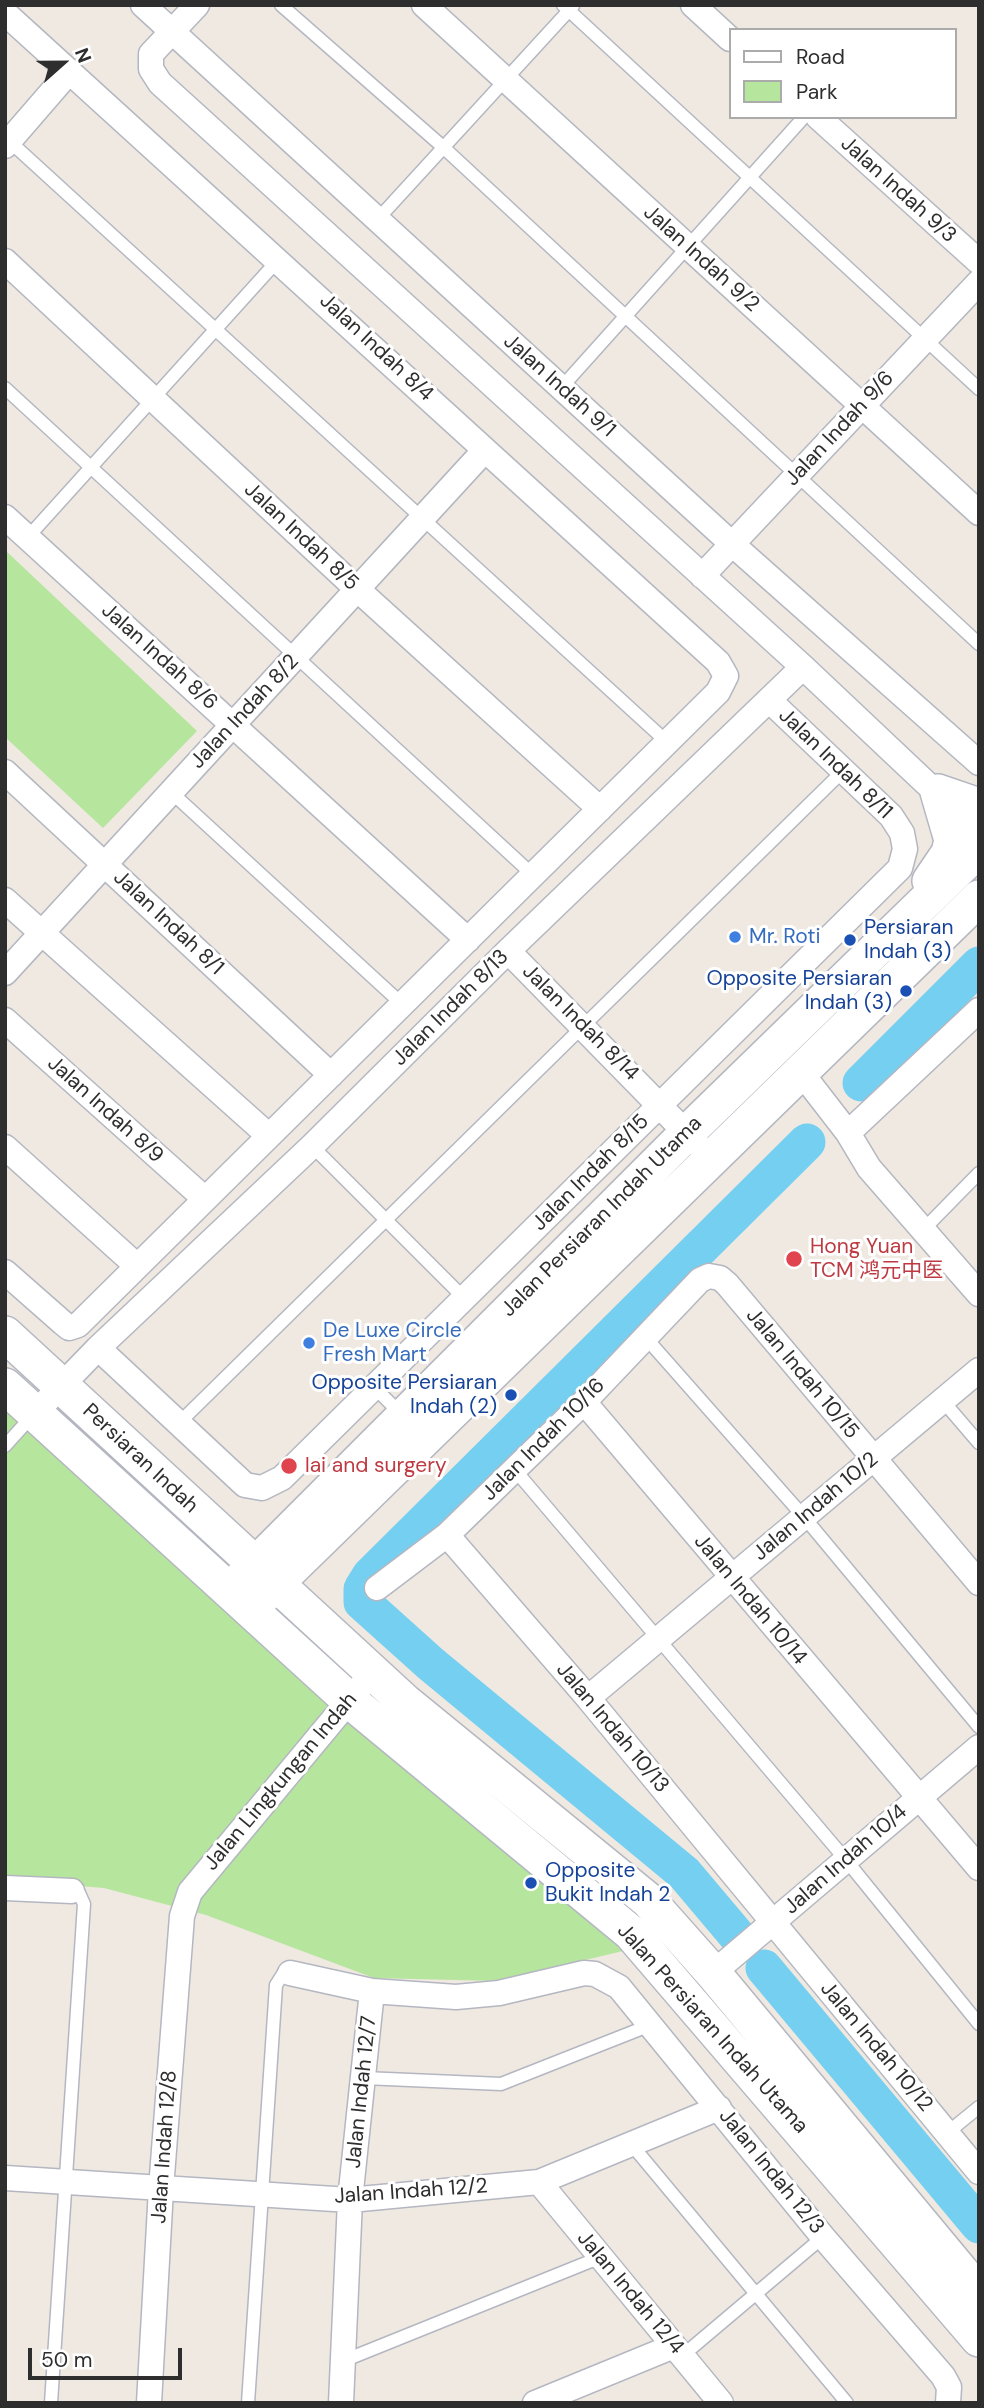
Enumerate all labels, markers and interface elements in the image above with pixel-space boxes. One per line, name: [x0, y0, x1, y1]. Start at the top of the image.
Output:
north arrow: [28, 28, 98, 98]
legend: [729, 28, 956, 119]
text: Road: [796, 43, 845, 71]
text: N: [69, 44, 97, 66]
text: Park: [796, 78, 837, 106]
street label: Jalan Indah 9/3: [835, 131, 961, 249]
street label: Jalan Indah 9/2: [638, 200, 764, 318]
street label: Jalan Indah 8/4: [314, 289, 438, 407]
street label: Jalan Indah 9/1: [498, 329, 620, 443]
street label: Jalan Indah 9/6: [780, 366, 900, 492]
street label: Jalan Indah 8/5: [239, 478, 363, 596]
street label: Jalan Indah 8/6: [96, 598, 222, 716]
street label: Jalan Indah 8/2: [186, 650, 304, 774]
street label: Jalan Indah 8/11: [773, 703, 897, 825]
street label: Jalan Indah 8/1: [108, 865, 228, 981]
place label: Persiaran Indah (3): [864, 915, 954, 965]
place label: Mr. Roti: [749, 924, 820, 950]
marker: Mr. Roti: [727, 929, 743, 945]
marker: Persiaran Indah (3): [842, 932, 858, 948]
street label: Jalan Indah 8/13: [388, 945, 514, 1071]
street label: Jalan Indah 8/14: [516, 959, 644, 1087]
place label: Opposite Persiaran Indah (3): [706, 966, 892, 1016]
marker: Opposite Persiaran Indah (3): [898, 983, 914, 999]
street label: Jalan Indah 8/9: [42, 1051, 168, 1169]
street label: Jalan Indah 8/15: [527, 1109, 655, 1237]
street label: Jalan Persiaran Indah Utama: [496, 1111, 708, 1323]
place label: Hong Yuan TCM 鸿元中医: [810, 1234, 943, 1284]
marker: Hong Yuan TCM 鸿元中医: [784, 1249, 804, 1269]
street label: Jalan Indah 10/15: [740, 1304, 864, 1444]
place label: De Luxe Circle Fresh Mart: [323, 1318, 462, 1368]
marker: De Luxe Circle Fresh Mart: [301, 1335, 317, 1351]
place label: Opposite Persiaran Indah (2): [311, 1370, 497, 1420]
street label: Jalan Indah 10/16: [477, 1373, 611, 1507]
marker: Opposite Persiaran Indah (2): [503, 1387, 519, 1403]
street label: Persiaran Indah: [77, 1399, 203, 1519]
street label: Jalan Indah 10/2: [748, 1447, 884, 1567]
place label: lai and surgery: [305, 1453, 447, 1479]
marker: lai and surgery: [279, 1456, 299, 1476]
street label: Jalan Indah 10/14: [688, 1530, 812, 1670]
street label: Jalan Indah 10/13: [550, 1658, 674, 1798]
street label: Jalan Lingkungan Indah: [199, 1688, 363, 1876]
street label: Jalan Indah 10/4: [779, 1800, 913, 1920]
place label: Opposite Bukit Indah 2: [545, 1858, 670, 1908]
marker: Opposite Bukit Indah 2: [523, 1875, 539, 1891]
street label: Jalan Persiaran Indah Utama: [611, 1919, 813, 2139]
street label: Jalan Indah 10/12: [814, 1977, 938, 2117]
street label: Jalan Indah 12/7: [341, 2015, 383, 2169]
street label: Jalan Indah 12/8: [147, 2069, 183, 2225]
street label: Jalan Indah 12/3: [713, 2104, 829, 2240]
street label: Jalan Indah 12/2: [333, 2174, 489, 2210]
street label: Jalan Indah 12/4: [571, 2226, 689, 2360]
scale bar: [32, 2334, 186, 2378]
text: 50 m: [41, 2346, 92, 2374]

